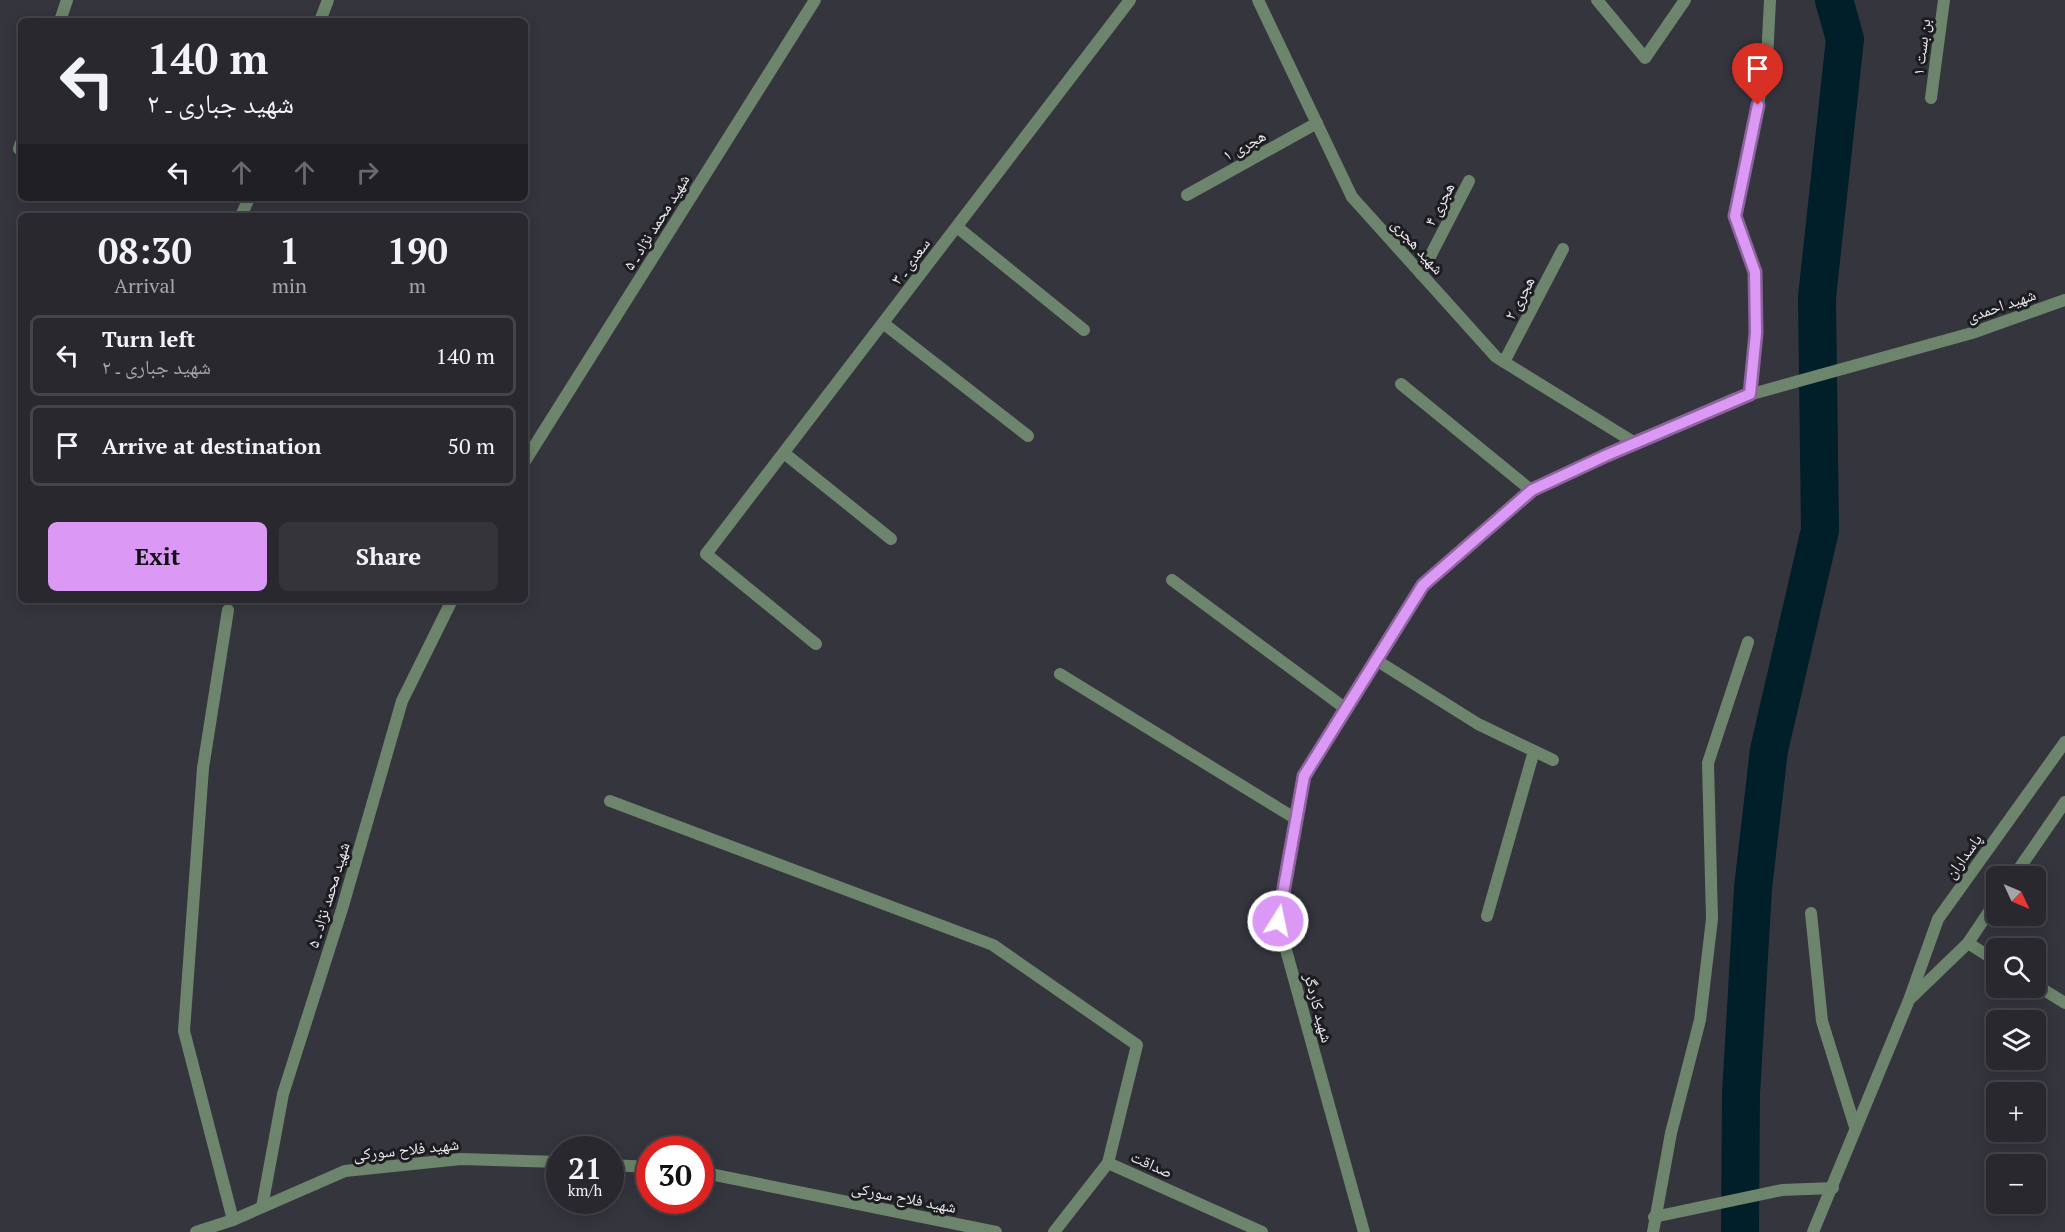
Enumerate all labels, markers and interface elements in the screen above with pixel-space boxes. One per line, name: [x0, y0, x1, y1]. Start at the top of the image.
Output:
street label: بن بست ۱: [1907, 17, 1935, 77]
text: 140 m: [147, 30, 268, 86]
icon: left: [48, 42, 126, 120]
pin: [1732, 43, 1783, 105]
icon: arrive: [1741, 52, 1774, 85]
text: شهید جباری ـ ۲: [147, 85, 294, 121]
street label: هجری ۱: [1218, 124, 1270, 166]
icon: left: [162, 156, 195, 189]
icon: ahead: [225, 156, 258, 189]
icon: ahead: [288, 156, 321, 189]
icon: right: [351, 156, 384, 189]
street label: شهید محمد نژاد ـ ۵: [618, 170, 694, 274]
street label: هجری ۴: [1419, 178, 1459, 230]
street label: شهید هجری: [1387, 213, 1449, 279]
text: 08:30: [98, 227, 192, 274]
text: 1: [279, 227, 300, 274]
text: 190: [387, 227, 448, 274]
street label: سعدی ـ ۳: [885, 233, 935, 289]
text: Arrival: [114, 272, 176, 299]
text: min: [272, 272, 307, 299]
text: m: [409, 272, 426, 299]
street label: هجری ۲: [1498, 272, 1540, 324]
street label: شهید احمدی: [1963, 283, 2039, 327]
text: Turn left: [102, 324, 195, 353]
icon: left: [51, 339, 84, 372]
text: 140 m: [435, 341, 495, 370]
text: شهید جباری ـ ۲: [102, 353, 211, 380]
icon: arrive: [51, 429, 84, 462]
text: Arrive at destination: [102, 431, 321, 460]
text: 50 m: [447, 431, 495, 460]
button: Exit: [48, 522, 267, 591]
button: Share: [279, 522, 498, 591]
street label: پاسداران: [1939, 829, 1987, 883]
street label: شهید محمد نژاد ـ ۵: [301, 839, 355, 951]
north arrow: [1986, 866, 2046, 926]
map controls: [1986, 866, 2046, 1214]
position arrow: [1246, 889, 1310, 953]
button: search: [1986, 938, 2046, 998]
street label: شهید کاردگر: [1299, 970, 1339, 1045]
button: layers: [1986, 1010, 2046, 1070]
button: +: [1986, 1082, 2046, 1142]
street label: شهید فلاح سورکی: [352, 1133, 460, 1165]
speed limit sign: 30: [636, 1136, 714, 1214]
street label: صداقت: [1128, 1145, 1176, 1183]
text: 21: [568, 1148, 602, 1188]
button: −: [1986, 1154, 2046, 1214]
street label: شهید فلاح سورکی: [850, 1176, 958, 1218]
text: km/h: [568, 1180, 602, 1200]

